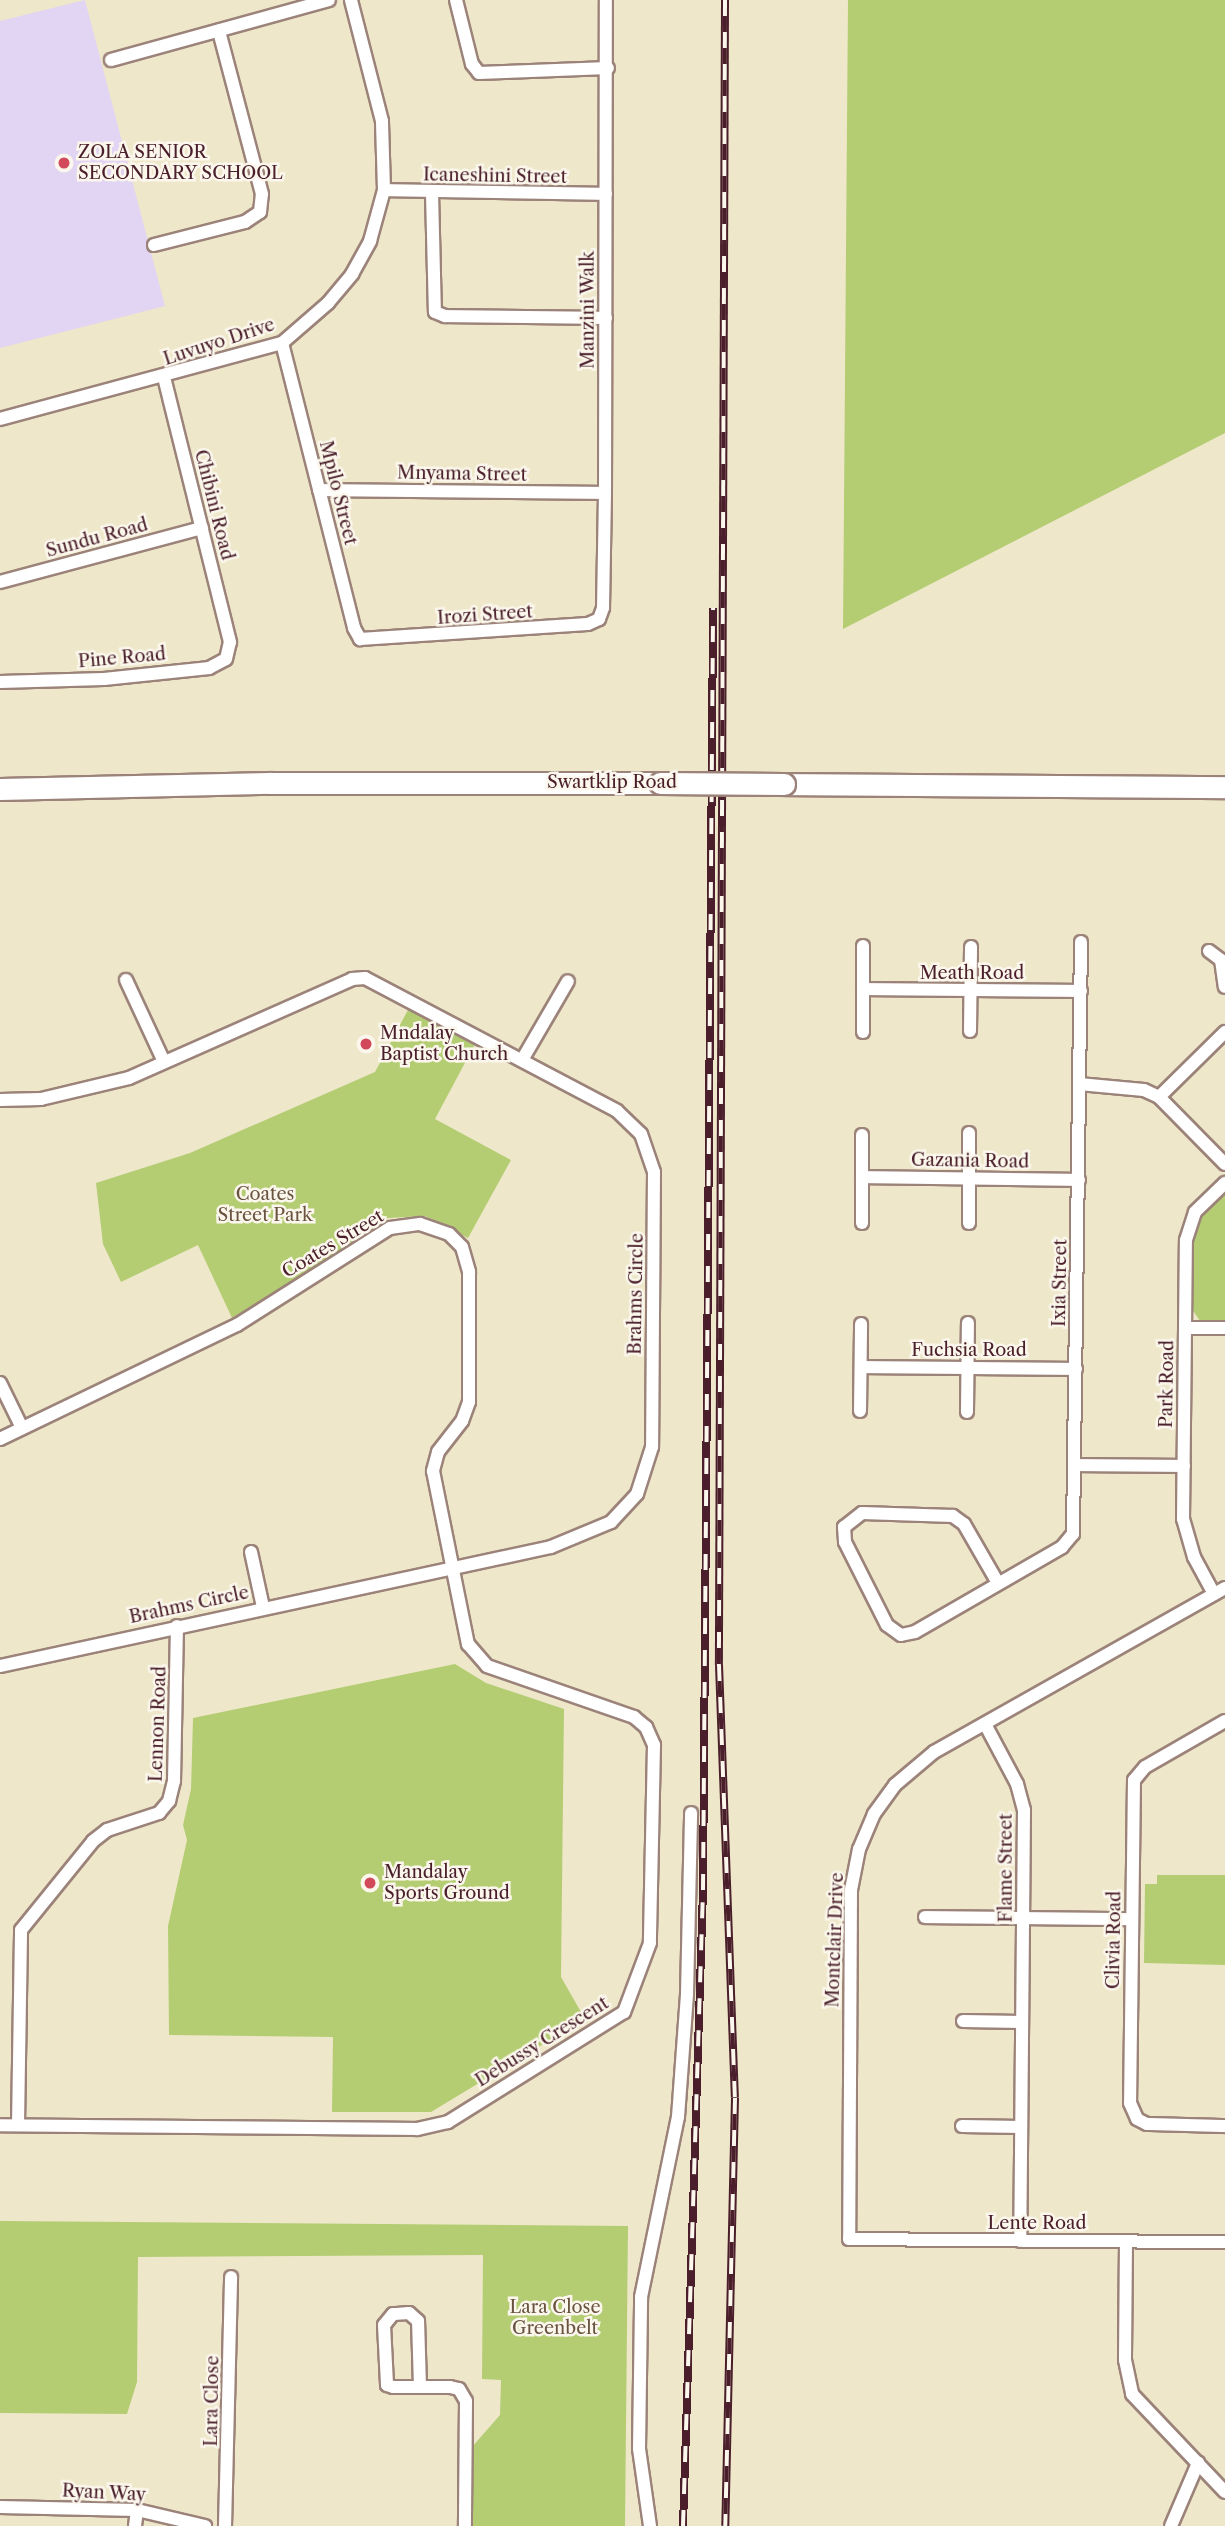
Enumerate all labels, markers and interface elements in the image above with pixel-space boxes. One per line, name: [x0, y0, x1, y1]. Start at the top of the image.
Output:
place label: ZOLA SENIOR SECONDARY SCHOOL: [78, 142, 283, 184]
marker: ZOLA SENIOR SECONDARY SCHOOL: [56, 155, 72, 171]
street label: Icaneshini Street: [423, 164, 567, 188]
street label: Manzini Walk: [577, 251, 599, 369]
street label: Luvuyo Drive: [161, 314, 277, 370]
street label: Mpilo Street: [315, 439, 361, 547]
street label: Chibini Road: [190, 448, 238, 562]
street label: Mnyama Street: [397, 462, 527, 486]
street label: Sundu Road: [44, 514, 150, 562]
street label: Irozi Street: [436, 601, 534, 629]
street label: Pine Road: [77, 643, 167, 673]
street label: Swartklip Road: [547, 771, 677, 793]
street label: Meath Road: [920, 962, 1024, 984]
place label: Mndalay Baptist Church: [380, 1023, 508, 1066]
marker: Mndalay Baptist Church: [358, 1036, 374, 1052]
street label: Gazania Road: [911, 1149, 1029, 1173]
park label: Coates Street Park: [218, 1184, 312, 1226]
street label: Coates Street: [278, 1205, 388, 1283]
street label: Brahms Circle: [624, 1233, 648, 1355]
street label: Ixia Street: [1048, 1239, 1072, 1327]
street label: Fuchsia Road: [911, 1339, 1027, 1361]
street label: Park Road: [1155, 1340, 1179, 1428]
street label: Brahms Circle: [127, 1582, 251, 1628]
street label: Lennon Road: [145, 1666, 171, 1782]
street label: Flame Street: [995, 1813, 1017, 1923]
place label: Mandalay Sports Ground: [384, 1862, 510, 1904]
street label: Montclair Drive: [822, 1872, 848, 2008]
marker: Mandalay Sports Ground: [362, 1875, 378, 1891]
street label: Clivia Road: [1102, 1891, 1126, 1989]
street label: Debussy Crescent: [471, 1992, 613, 2092]
street label: Lente Road: [988, 2212, 1086, 2234]
park label: Lara Close Greenbelt: [509, 2297, 601, 2340]
street label: Lara Close: [200, 2355, 224, 2447]
street label: Ryan Way: [61, 2480, 147, 2506]

